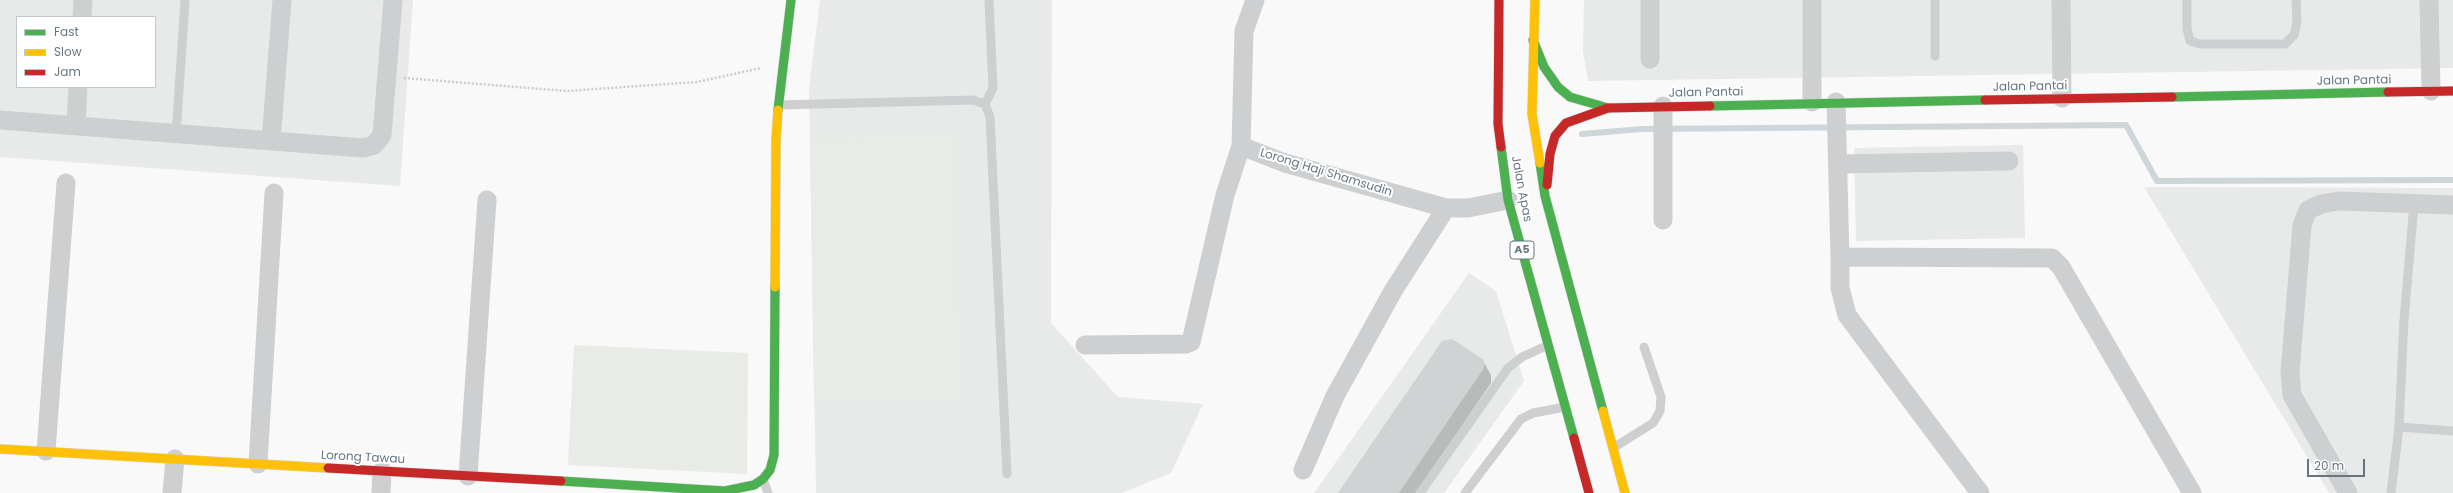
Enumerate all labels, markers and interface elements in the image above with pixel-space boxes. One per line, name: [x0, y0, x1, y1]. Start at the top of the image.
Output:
legend: [16, 16, 156, 88]
text: Fast: [54, 23, 79, 40]
text: Slow: [54, 43, 82, 60]
text: Jam: [54, 63, 81, 80]
street label: Jalan Pantai: [2317, 73, 2391, 89]
street label: Jalan Pantai: [1993, 79, 2067, 95]
street label: Jalan Pantai: [1669, 85, 1743, 101]
street label: Lorong Haji Shamsudin: [1258, 146, 1394, 200]
street label: Jalan Apas: [1508, 155, 1534, 223]
road number: A5: [1510, 241, 1534, 259]
street label: Lorong Tawau: [321, 449, 405, 467]
scale bar: [2309, 451, 2367, 477]
text: 20 m: [2314, 457, 2344, 474]

